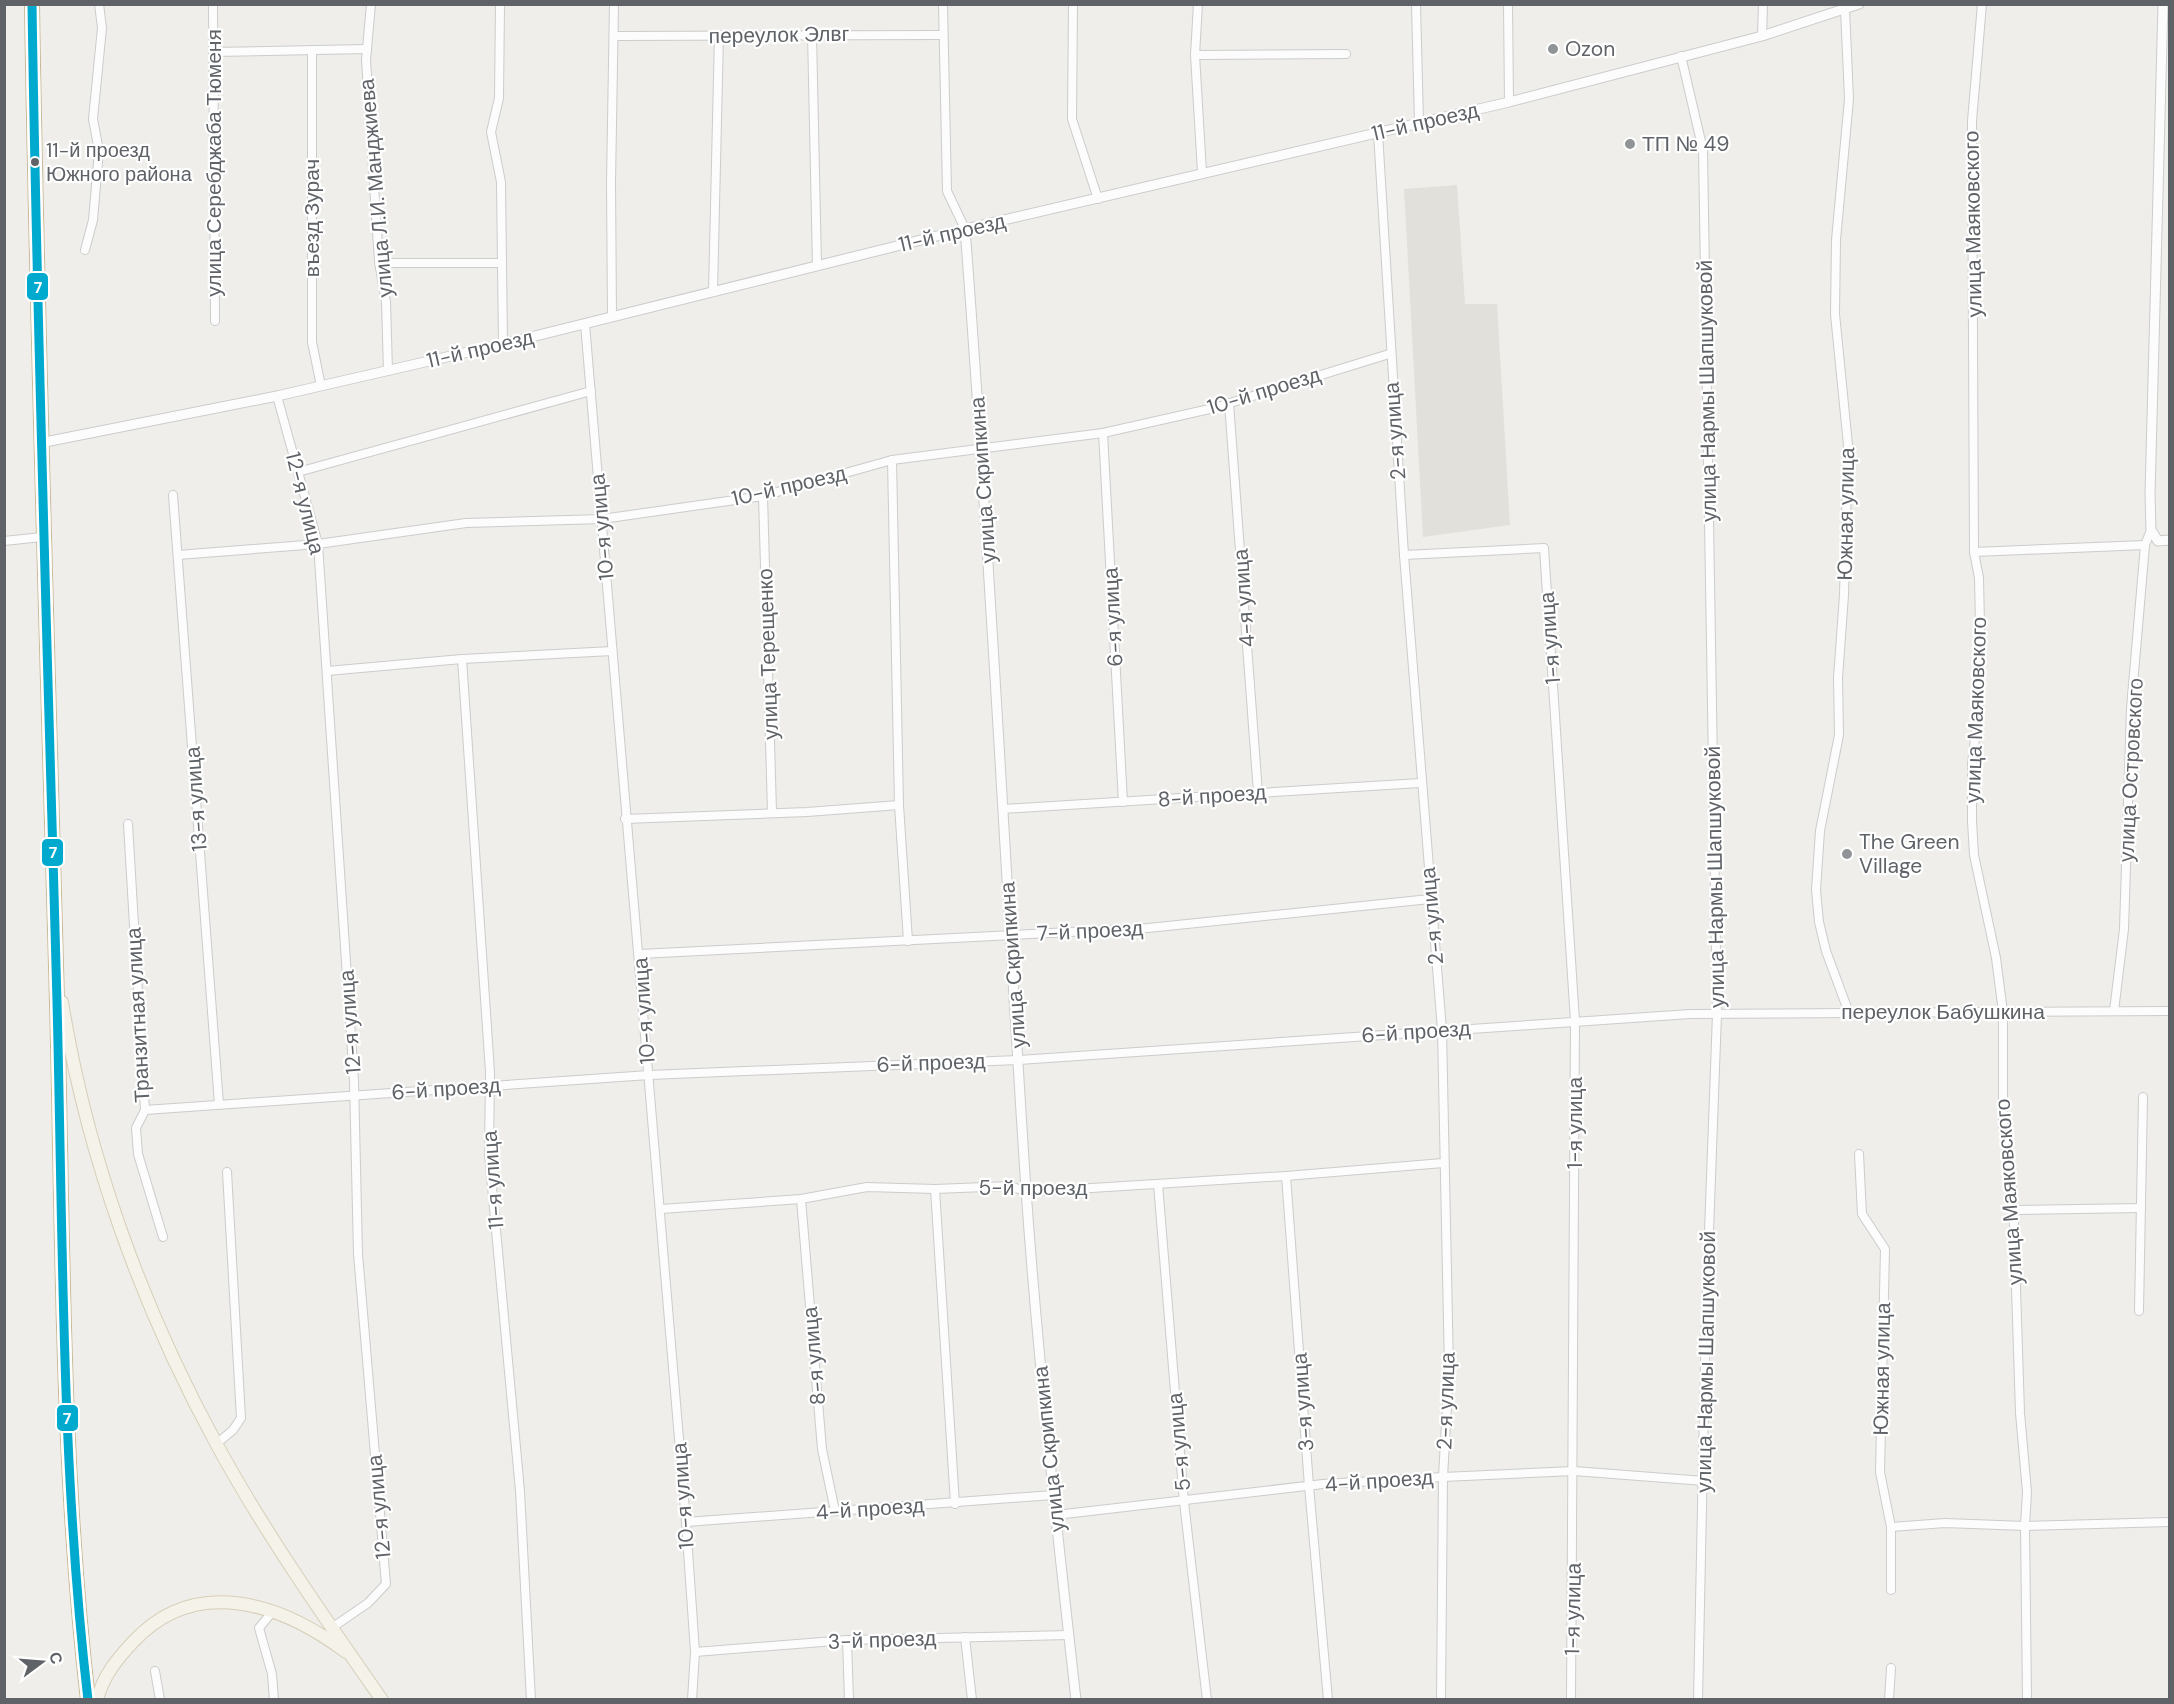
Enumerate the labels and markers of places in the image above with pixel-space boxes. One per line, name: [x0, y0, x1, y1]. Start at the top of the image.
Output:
place label: Ozon: [1565, 35, 1615, 63]
marker: Ozon: [1546, 42, 1560, 56]
place label: ТП № 49: [1642, 130, 1730, 158]
place label: 11-й проезд Южного района: [46, 137, 193, 187]
marker: ТП № 49: [1623, 137, 1637, 151]
marker: 11-й проезд Южного района: [29, 156, 41, 168]
place label: The Green Village: [1859, 828, 1960, 880]
marker: The Green Village: [1840, 847, 1854, 861]

